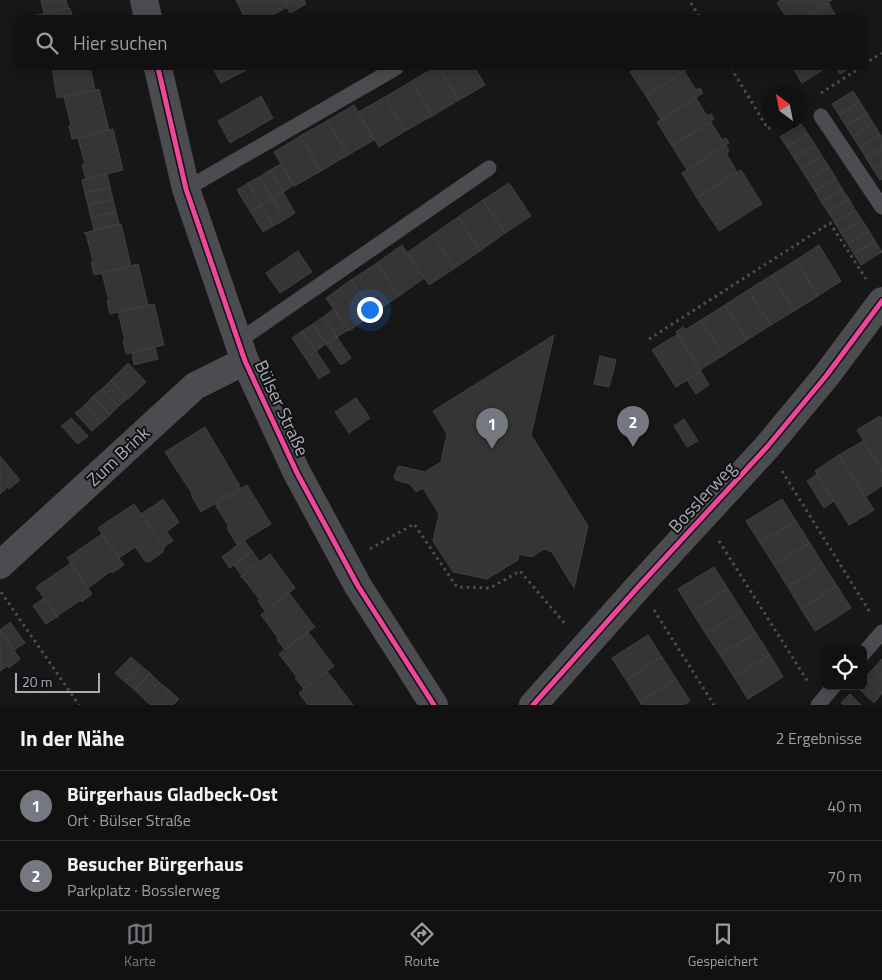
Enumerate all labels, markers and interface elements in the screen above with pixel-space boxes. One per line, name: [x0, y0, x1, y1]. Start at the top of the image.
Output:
search box: [15, 15, 867, 70]
text: Hier suchen: [73, 28, 168, 57]
icon: search: [33, 29, 61, 57]
north arrow: [762, 85, 807, 130]
your location: [357, 297, 383, 323]
street label: Bülser Straße: [248, 356, 316, 460]
pin: 2: [617, 406, 649, 447]
pin: 1: [476, 408, 508, 449]
street label: Zum Brink: [80, 419, 156, 492]
street label: Bosslerweg: [662, 455, 742, 539]
map controls: [822, 645, 867, 690]
button: locate: [822, 645, 867, 690]
scale bar: [15, 670, 100, 693]
text: 20 m: [22, 671, 52, 692]
text: In der Nähe: [20, 722, 125, 754]
text: 2 Ergebnisse: [775, 726, 862, 750]
text: Bürgerhaus Gladbeck-Ost: [67, 779, 278, 808]
text: 1: [32, 794, 40, 818]
text: 40 m: [827, 794, 862, 818]
text: Ort · Bülser Straße: [67, 808, 191, 832]
text: Besucher Bürgerhaus: [67, 849, 243, 878]
text: 2: [32, 864, 40, 888]
text: 70 m: [827, 864, 862, 888]
text: Parkplatz · Bosslerweg: [67, 878, 220, 902]
tab: Karte: [124, 920, 156, 971]
tab: Route: [404, 920, 439, 971]
tab: Gespeichert: [688, 920, 758, 971]

